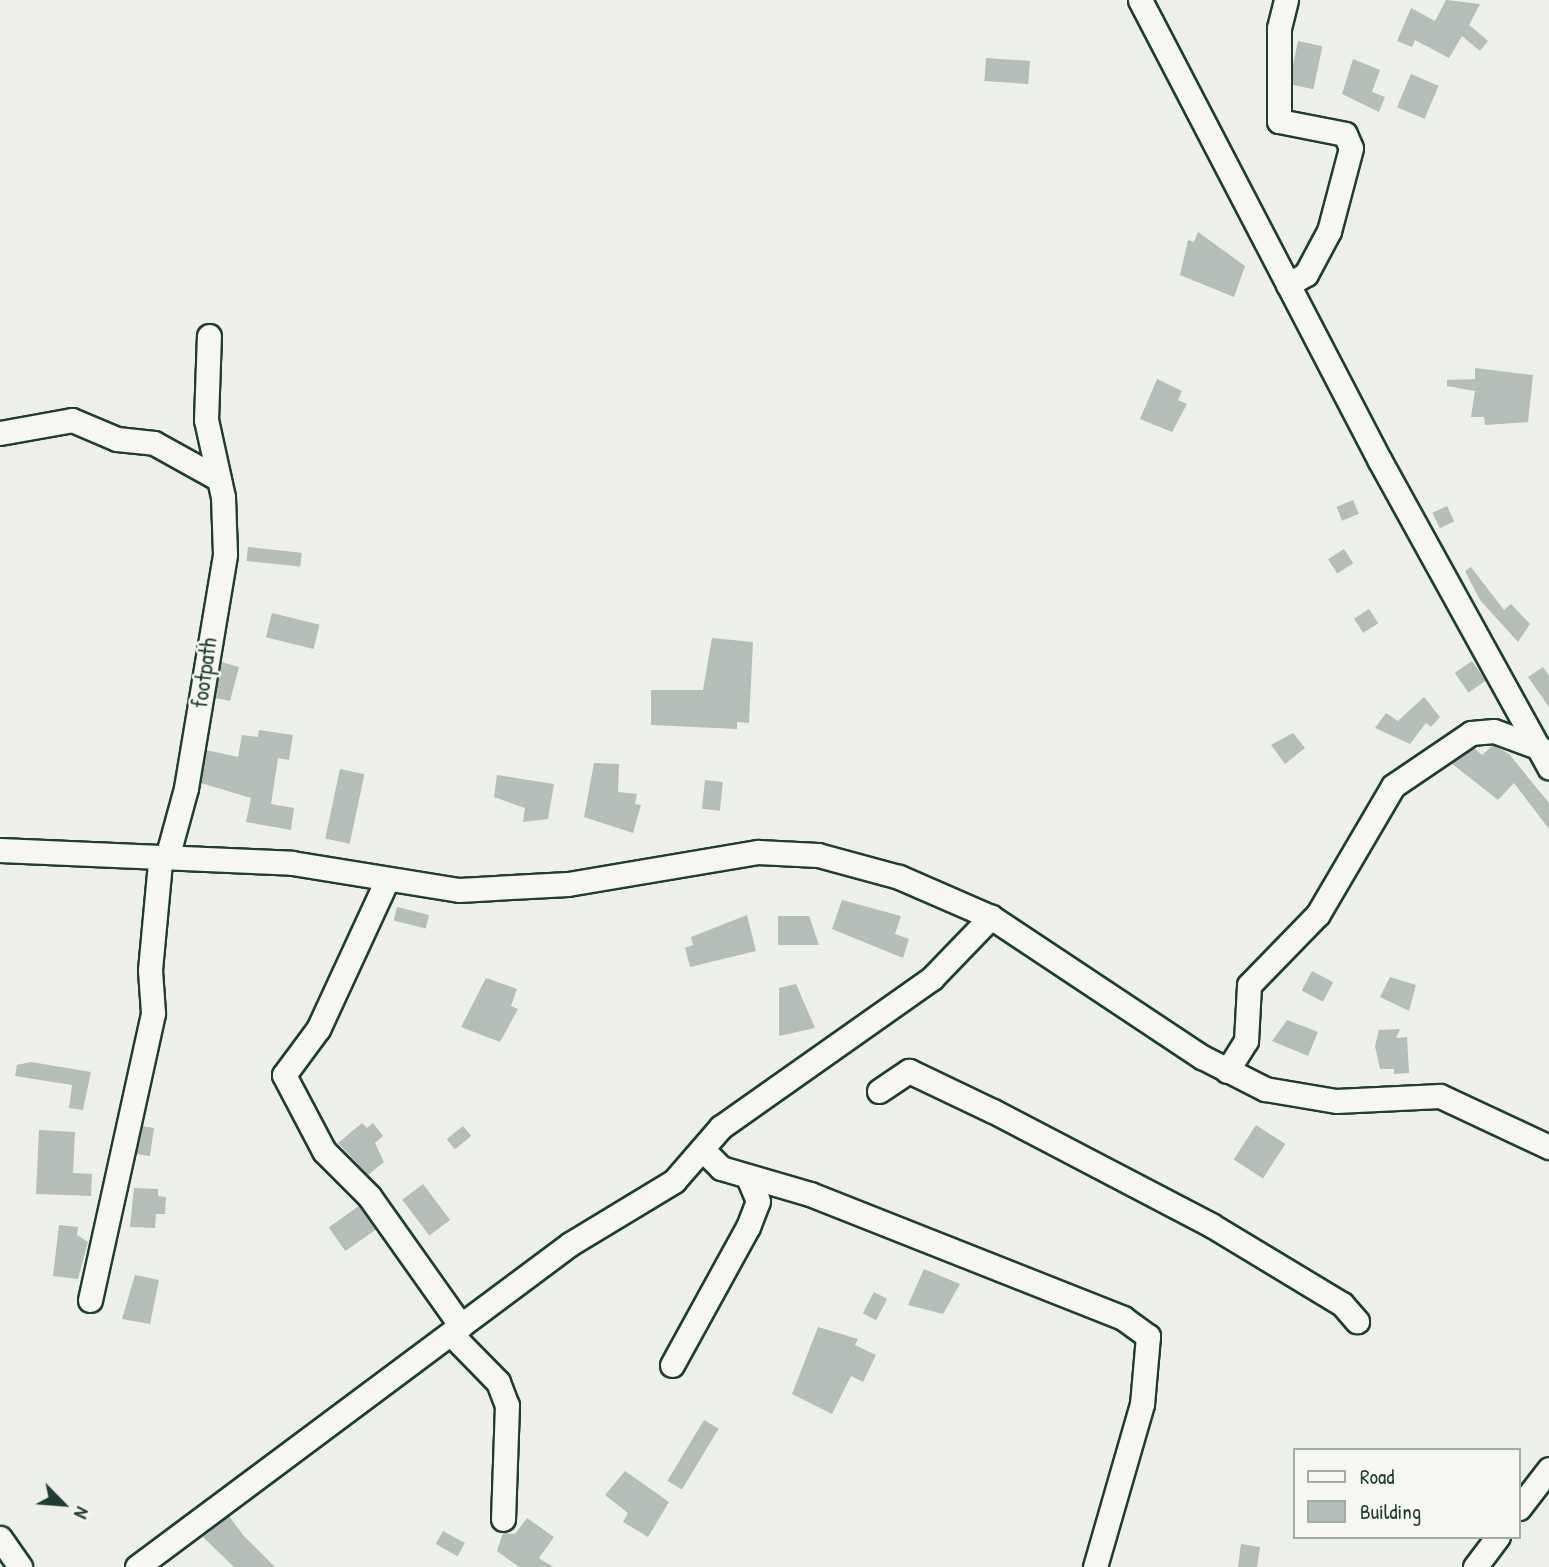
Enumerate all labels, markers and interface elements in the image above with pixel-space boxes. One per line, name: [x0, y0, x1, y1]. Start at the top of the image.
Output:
street label: footpath: [185, 636, 223, 710]
legend: [1294, 1448, 1521, 1539]
text: Road: [1360, 1462, 1394, 1491]
north arrow: [28, 1469, 98, 1539]
text: Building: [1360, 1497, 1421, 1526]
text: N: [68, 1503, 96, 1523]

